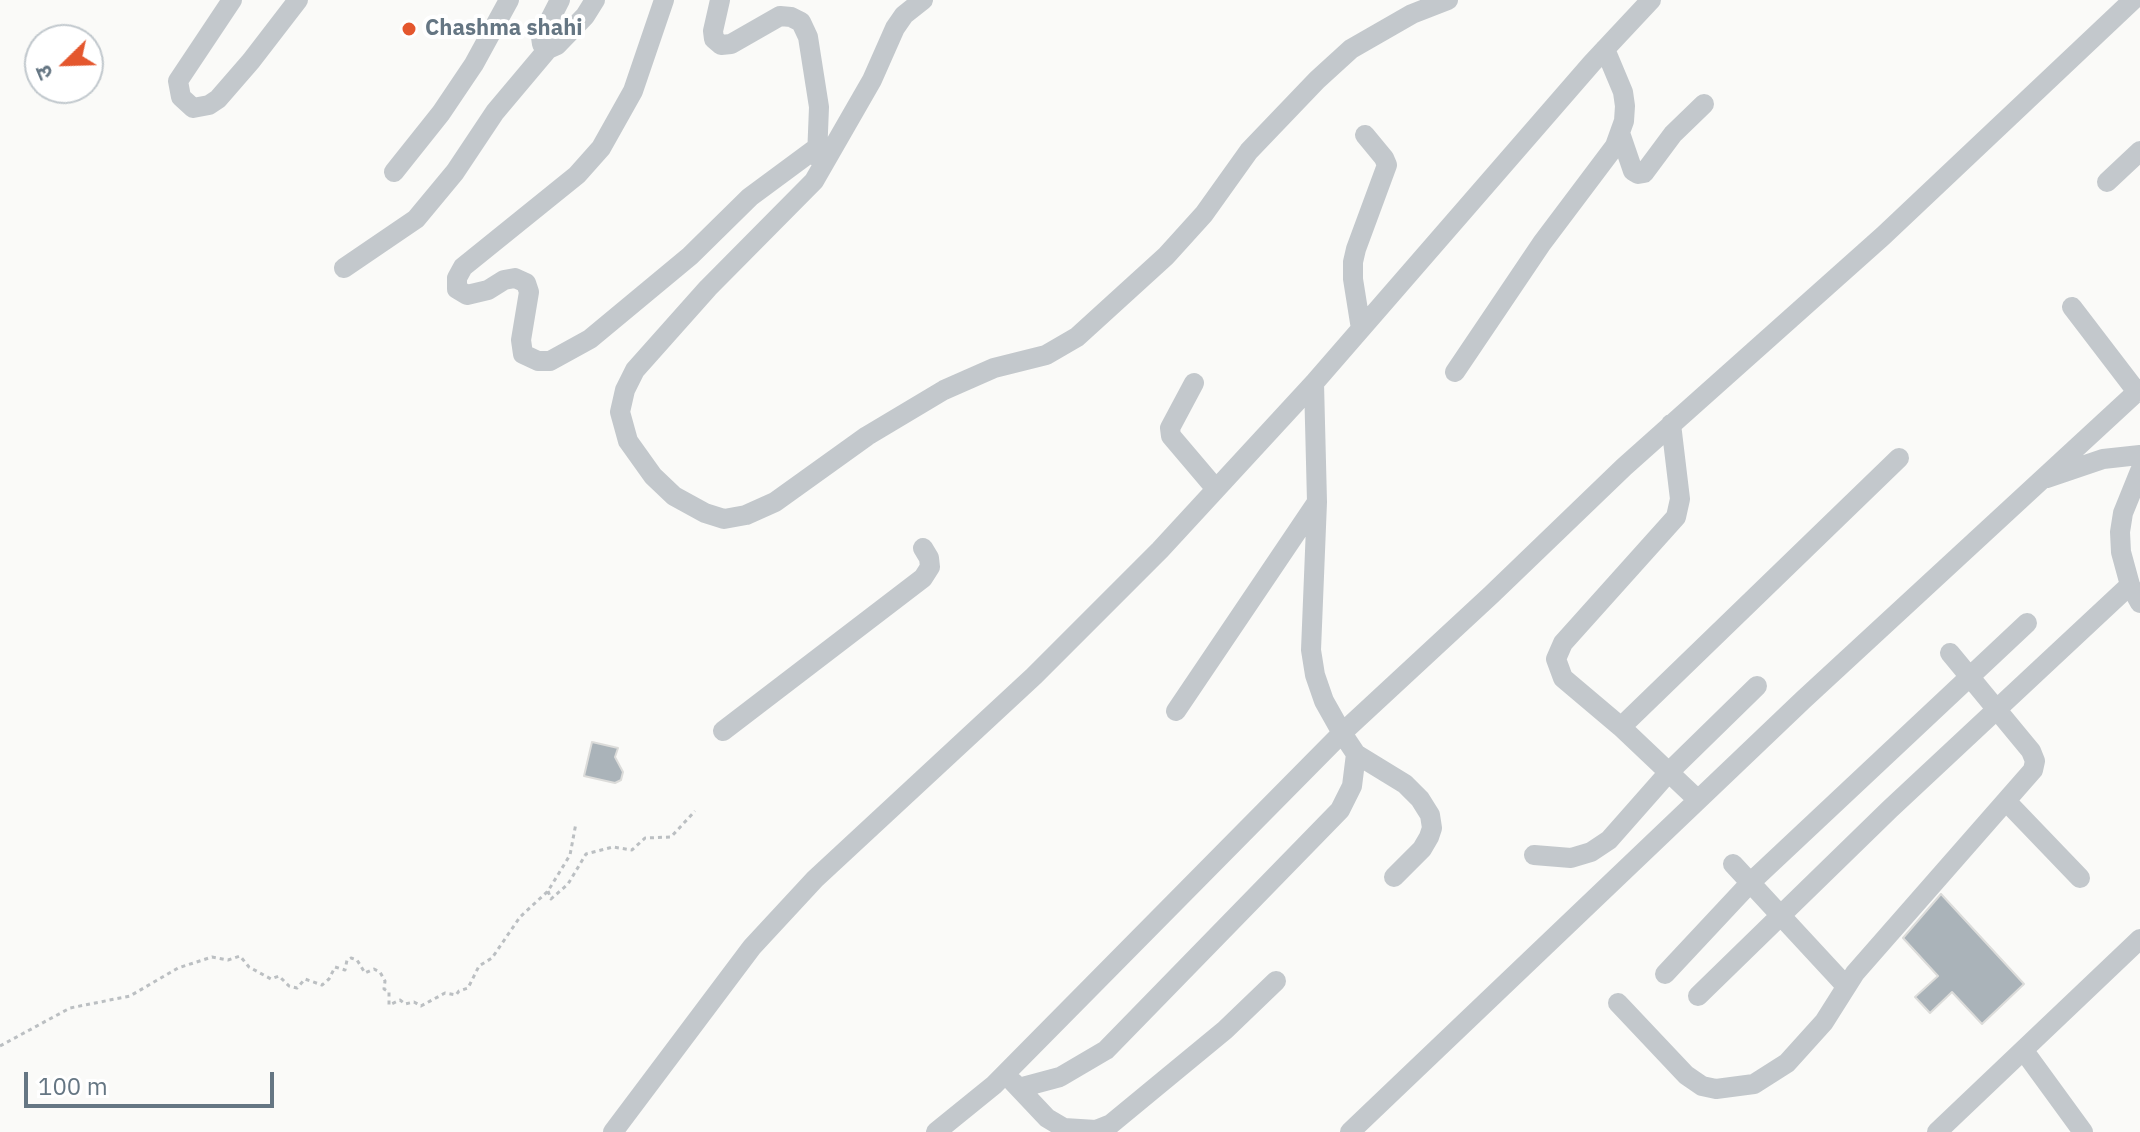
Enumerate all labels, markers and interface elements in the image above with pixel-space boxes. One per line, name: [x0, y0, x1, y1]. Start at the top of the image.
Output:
place label: Chashma shahi: [425, 16, 583, 42]
marker: Chashma shahi: [400, 20, 418, 38]
north arrow: [24, 24, 104, 104]
text: उ: [27, 61, 59, 84]
scale bar: [28, 1056, 278, 1106]
text: 100 m: [38, 1070, 108, 1102]

